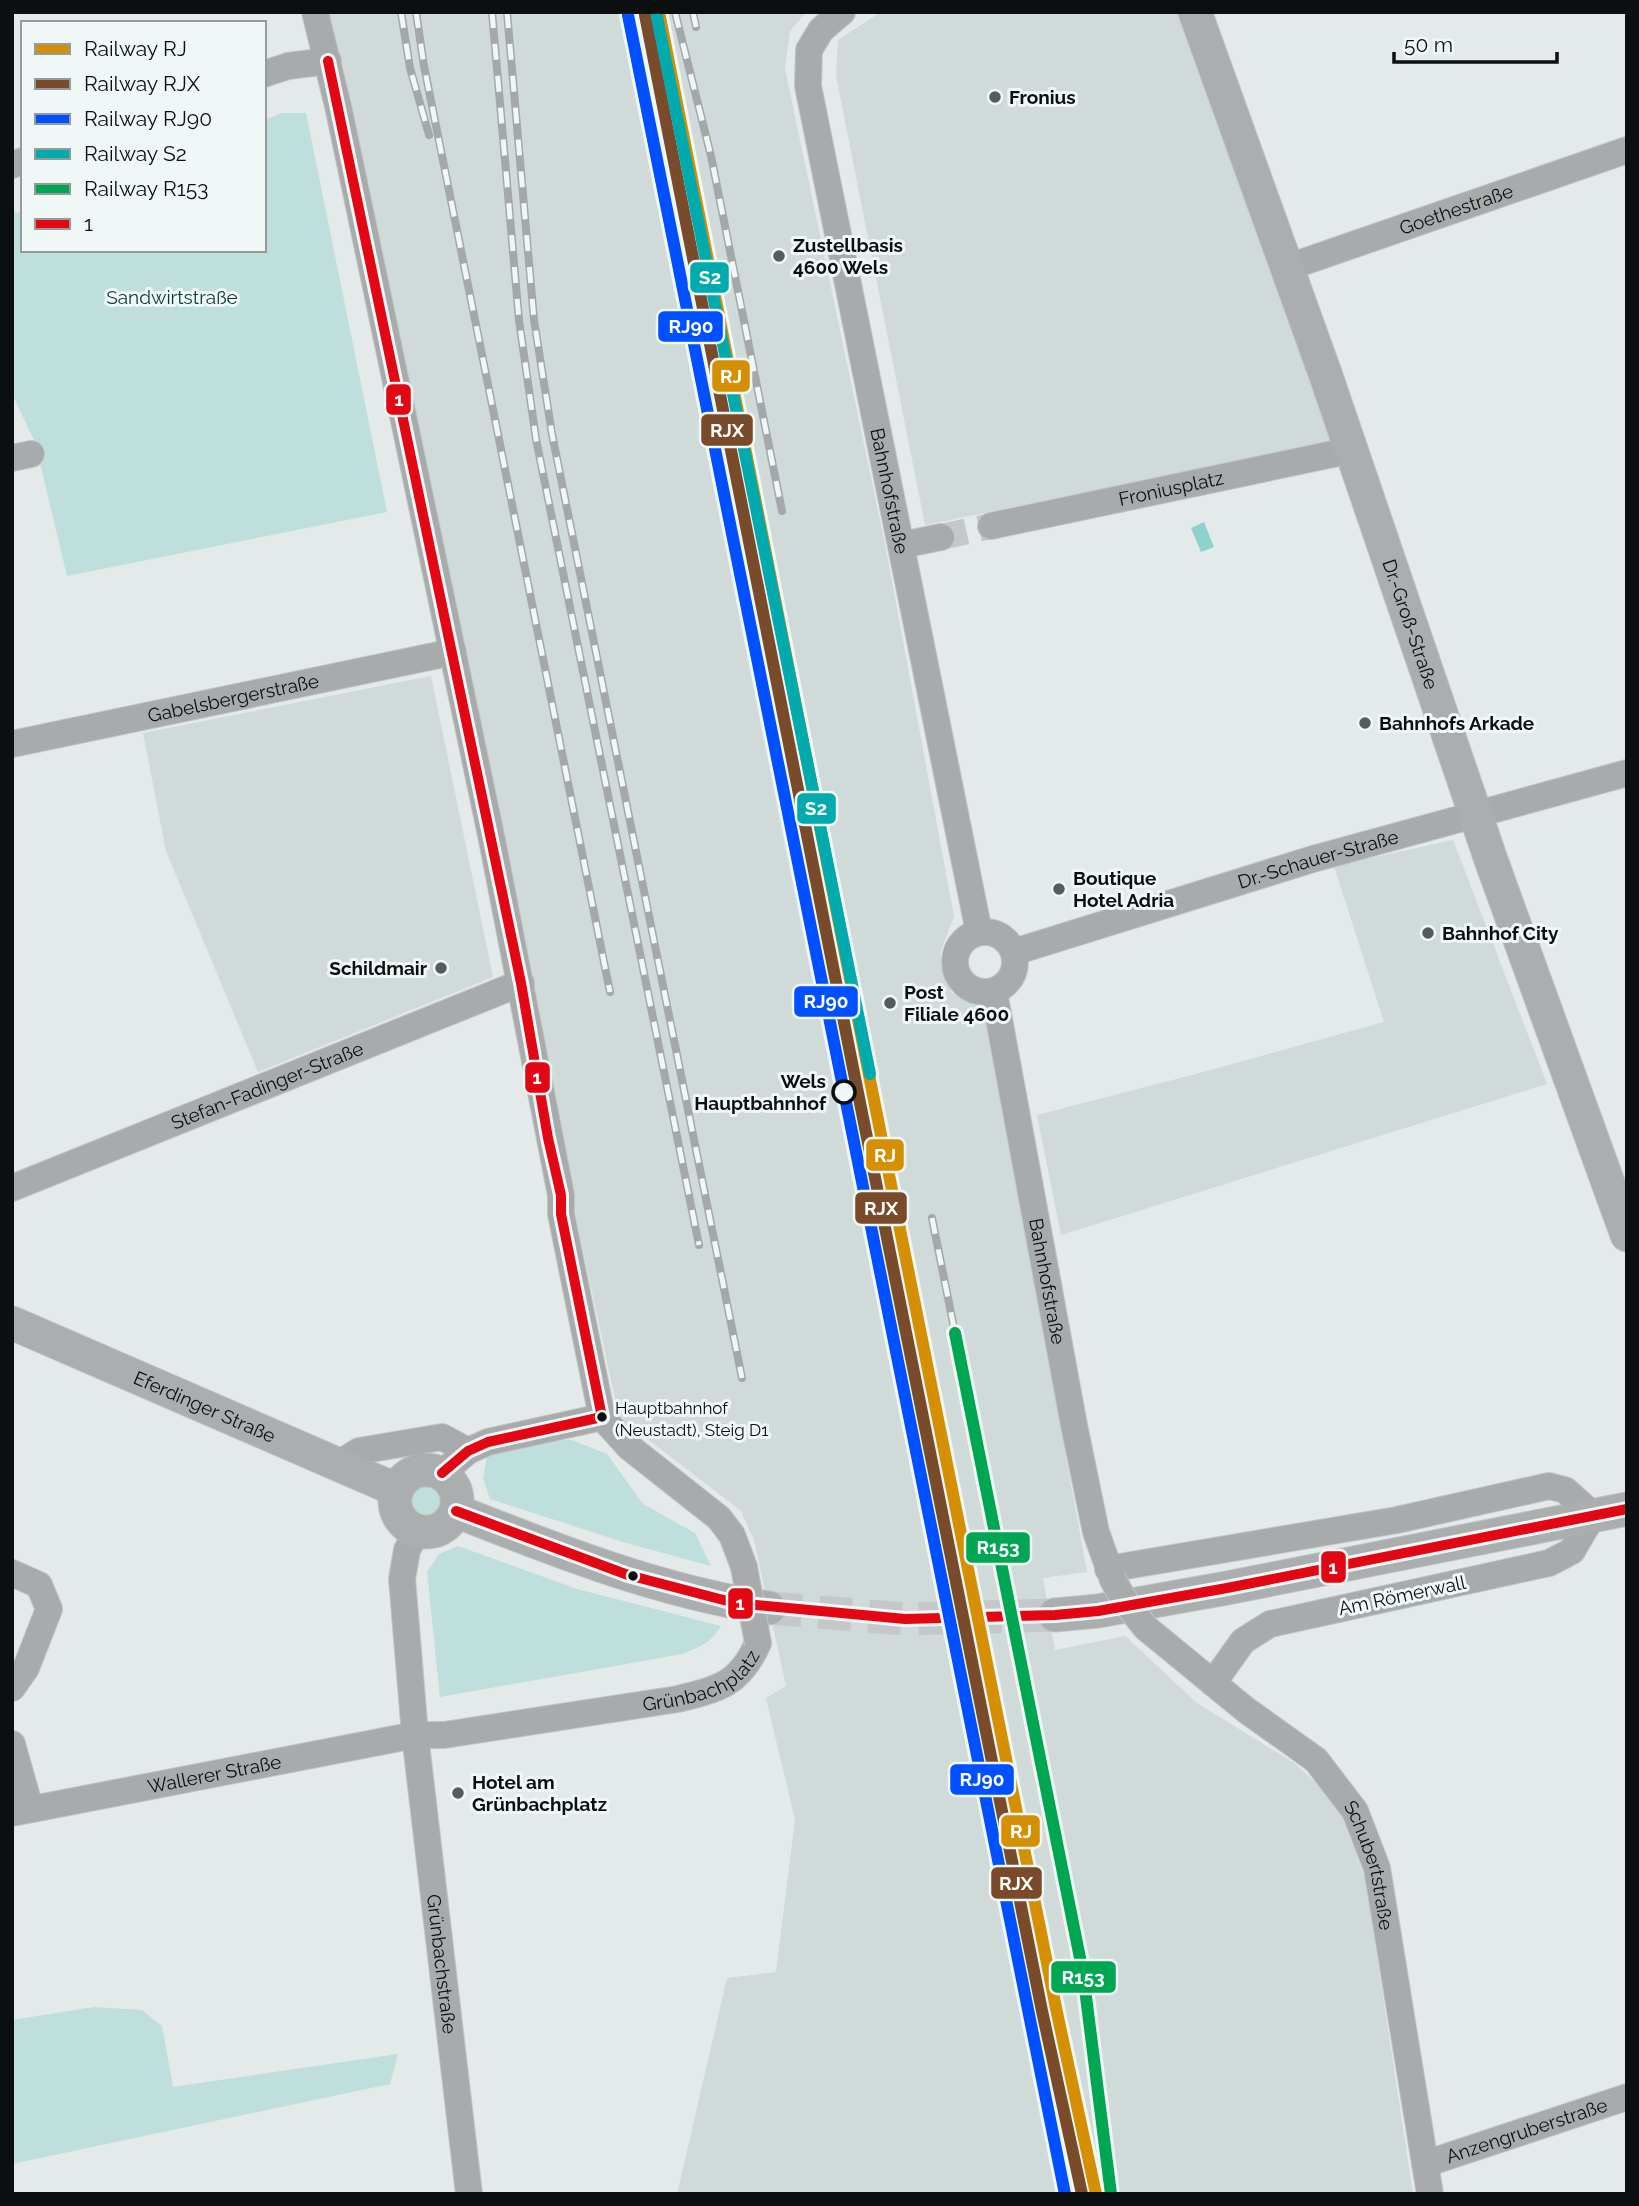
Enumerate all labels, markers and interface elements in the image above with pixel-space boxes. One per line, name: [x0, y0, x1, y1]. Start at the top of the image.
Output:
legend: [21, 21, 266, 252]
scale bar: [1394, 21, 1557, 65]
text: 50 m: [1404, 32, 1453, 57]
text: Railway RJ: [84, 36, 187, 61]
text: Railway RJX: [84, 71, 201, 96]
place label: Fronius: [1009, 86, 1076, 108]
marker: Fronius: [987, 89, 1003, 105]
text: Railway RJ90: [84, 106, 212, 131]
text: Railway S2: [84, 141, 187, 166]
text: Railway R153: [84, 176, 208, 201]
street label: Goethestraße: [1396, 179, 1516, 239]
text: 1: [84, 211, 93, 236]
place label: Zustellbasis 4600 Wels: [793, 234, 903, 278]
marker: Zustellbasis 4600 Wels: [771, 248, 787, 264]
line badge: S2: [689, 261, 730, 294]
text: S2: [699, 266, 721, 288]
park label: Sandwirtstraße: [106, 286, 238, 308]
line badge: RJ90: [657, 310, 724, 343]
text: RJ90: [669, 315, 713, 337]
line badge: RJ: [711, 359, 751, 393]
text: RJ: [720, 365, 742, 387]
line badge: 1: [385, 383, 412, 416]
text: 1: [394, 388, 404, 410]
line badge: RJX: [700, 413, 754, 447]
text: RJX: [710, 419, 745, 441]
street label: Bahnhofstraße: [866, 426, 913, 556]
street label: Froniusplatz: [1117, 466, 1226, 510]
street label: Dr.-Groß-Straße: [1378, 556, 1443, 692]
street label: Gabelsbergerstraße: [146, 669, 321, 726]
place label: Bahnhofs Arkade: [1379, 712, 1534, 734]
marker: Bahnhofs Arkade: [1357, 715, 1373, 731]
line badge: S2: [796, 792, 837, 825]
text: S2: [805, 797, 827, 819]
street label: Dr.-Schauer-Straße: [1235, 825, 1401, 893]
place label: Boutique Hotel Adria: [1073, 867, 1174, 911]
marker: Boutique Hotel Adria: [1051, 881, 1067, 897]
place label: Bahnhof City: [1442, 922, 1559, 944]
marker: Bahnhof City: [1420, 925, 1436, 941]
place label: Schildmair: [329, 957, 428, 979]
marker: Schildmair: [433, 960, 449, 976]
place label: Post Filiale 4600: [904, 981, 1009, 1025]
line badge: RJ90: [793, 985, 859, 1018]
text: RJ90: [804, 990, 848, 1012]
marker: Post Filiale 4600: [882, 995, 898, 1011]
street label: Stefan-Fadinger-Straße: [168, 1037, 366, 1134]
line badge: 1: [524, 1061, 551, 1094]
text: 1: [532, 1066, 542, 1088]
place label: Wels Hauptbahnhof: [694, 1070, 827, 1114]
marker: Wels Hauptbahnhof: [832, 1080, 856, 1104]
line badge: RJ: [865, 1138, 905, 1172]
text: RJ: [874, 1144, 896, 1166]
line badge: RJX: [854, 1191, 908, 1225]
text: RJX: [864, 1197, 899, 1219]
street label: Bahnhofstraße: [1025, 1216, 1070, 1346]
street label: Eferdinger Straße: [130, 1366, 279, 1447]
place label: Hauptbahnhof (Neustadt), Steig D1: [615, 1398, 768, 1440]
marker: Hauptbahnhof (Neustadt), Steig D1: [595, 1410, 609, 1424]
line badge: R153: [965, 1531, 1031, 1564]
text: R153: [976, 1536, 1020, 1558]
line badge: 1: [1320, 1550, 1347, 1584]
text: 1: [1328, 1556, 1338, 1578]
unlabelled marker: [626, 1569, 640, 1583]
street label: Am Römerwall: [1336, 1571, 1469, 1619]
line badge: 1: [727, 1587, 754, 1620]
text: 1: [735, 1592, 745, 1614]
street label: Grünbachplatz: [641, 1646, 764, 1715]
street label: Wallerer Straße: [146, 1750, 283, 1798]
line badge: RJ90: [949, 1763, 1015, 1796]
text: RJ90: [960, 1768, 1004, 1790]
place label: Hotel am Grünbachplatz: [472, 1771, 607, 1815]
marker: Hotel am Grünbachplatz: [450, 1785, 466, 1801]
street label: Schubertstraße: [1340, 1796, 1398, 1932]
line badge: RJ: [1000, 1814, 1041, 1848]
text: RJ: [1010, 1820, 1032, 1842]
line badge: RJX: [990, 1866, 1043, 1900]
text: RJX: [999, 1872, 1034, 1894]
street label: Grünbachstraße: [423, 1893, 461, 2035]
line badge: R153: [1050, 1960, 1117, 1994]
text: R153: [1061, 1966, 1105, 1988]
street label: Anzengruberstraße: [1443, 2093, 1610, 2167]

